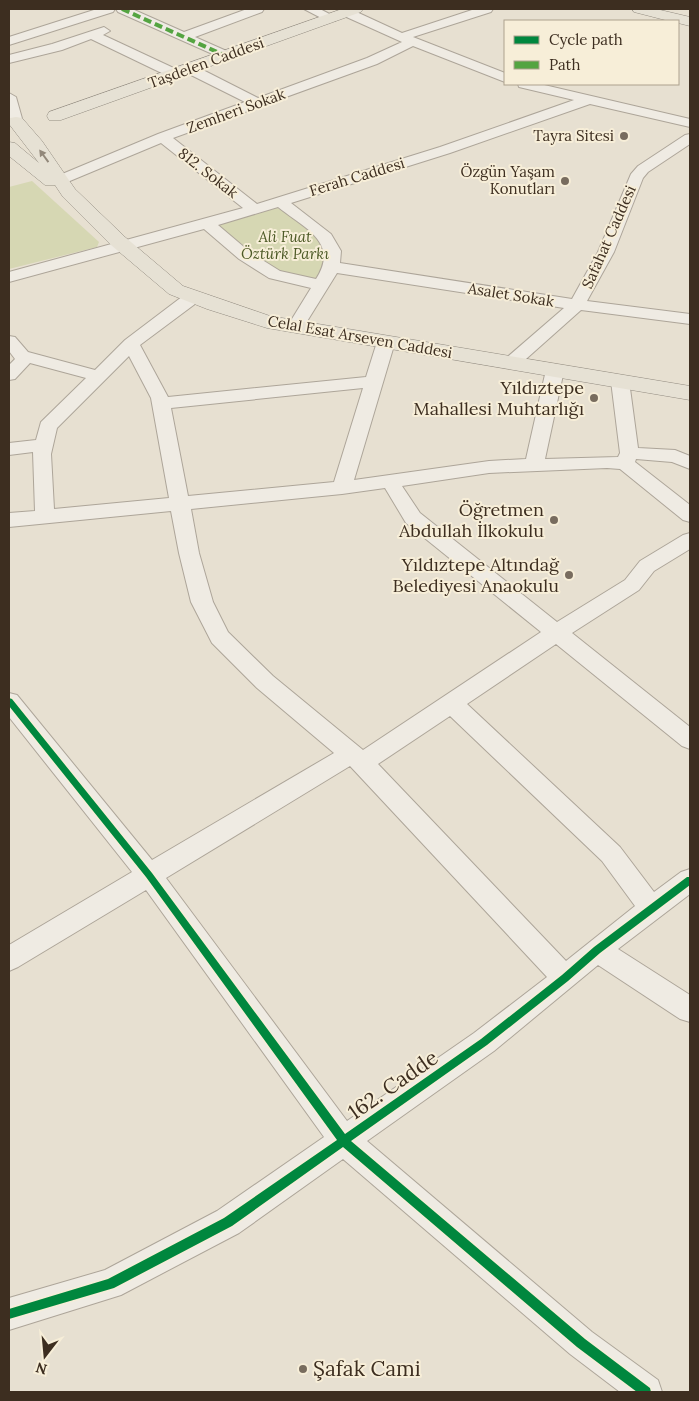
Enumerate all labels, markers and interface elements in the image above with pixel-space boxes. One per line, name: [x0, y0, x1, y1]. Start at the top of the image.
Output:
legend: [504, 20, 679, 85]
text: Cycle path: [549, 30, 623, 49]
street label: Taşdelen Caddesi: [145, 33, 266, 92]
text: Path: [549, 55, 580, 74]
street label: Zemheri Sokak: [184, 84, 288, 137]
place label: Tayra Sitesi: [533, 126, 614, 145]
marker: Tayra Sitesi: [618, 130, 630, 142]
street label: 812. Sokak: [175, 143, 242, 202]
one-way arrow: [39, 149, 49, 163]
street label: Ferah Caddesi: [307, 153, 407, 200]
place label: Özgün Yaşam Konutları: [461, 162, 555, 198]
marker: Özgün Yaşam Konutları: [559, 175, 571, 187]
street label: Safahat Caddesi: [577, 182, 640, 291]
park label: Ali Fuat Öztürk Parkı: [241, 227, 329, 263]
street label: Asalet Sokak: [466, 278, 556, 311]
street label: Celal Esat Arseven Caddesi: [266, 311, 454, 362]
place label: Yıldıztepe Mahallesi Muhtarlığı: [413, 376, 584, 420]
marker: Yıldıztepe Mahallesi Muhtarlığı: [588, 392, 600, 404]
place label: Öğretmen Abdullah İlkokulu: [398, 498, 544, 542]
marker: Öğretmen Abdullah İlkokulu: [548, 514, 560, 526]
place label: Yıldıztepe Altındağ Belediyesi Anaokulu: [392, 553, 560, 597]
marker: Yıldıztepe Altındağ Belediyesi Anaokulu: [563, 569, 575, 581]
street label: 162. Cadde: [342, 1044, 443, 1125]
north arrow: [20, 1331, 70, 1381]
place label: Şafak Cami: [313, 1355, 421, 1382]
text: N: [34, 1358, 49, 1379]
marker: Şafak Cami: [297, 1363, 309, 1375]

